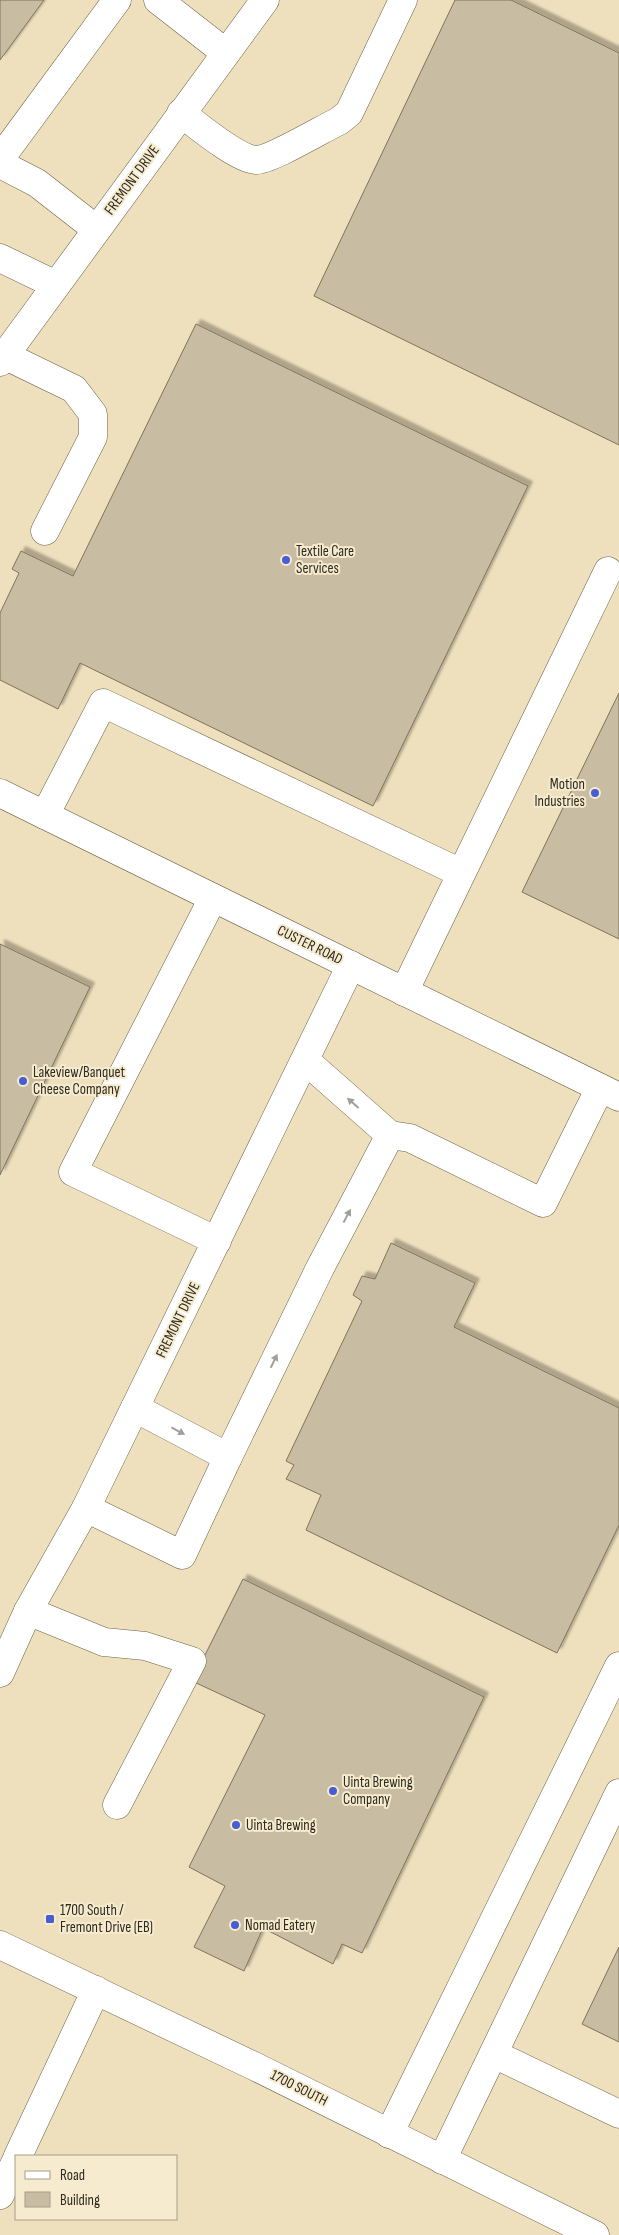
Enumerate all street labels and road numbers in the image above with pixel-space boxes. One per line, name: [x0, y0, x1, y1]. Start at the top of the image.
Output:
street label: FREMONT DRIVE: [100, 141, 164, 219]
street label: CUSTER ROAD: [274, 921, 346, 969]
street label: FREMONT DRIVE: [152, 1279, 204, 1361]
street label: 1700 SOUTH: [267, 2065, 331, 2111]

